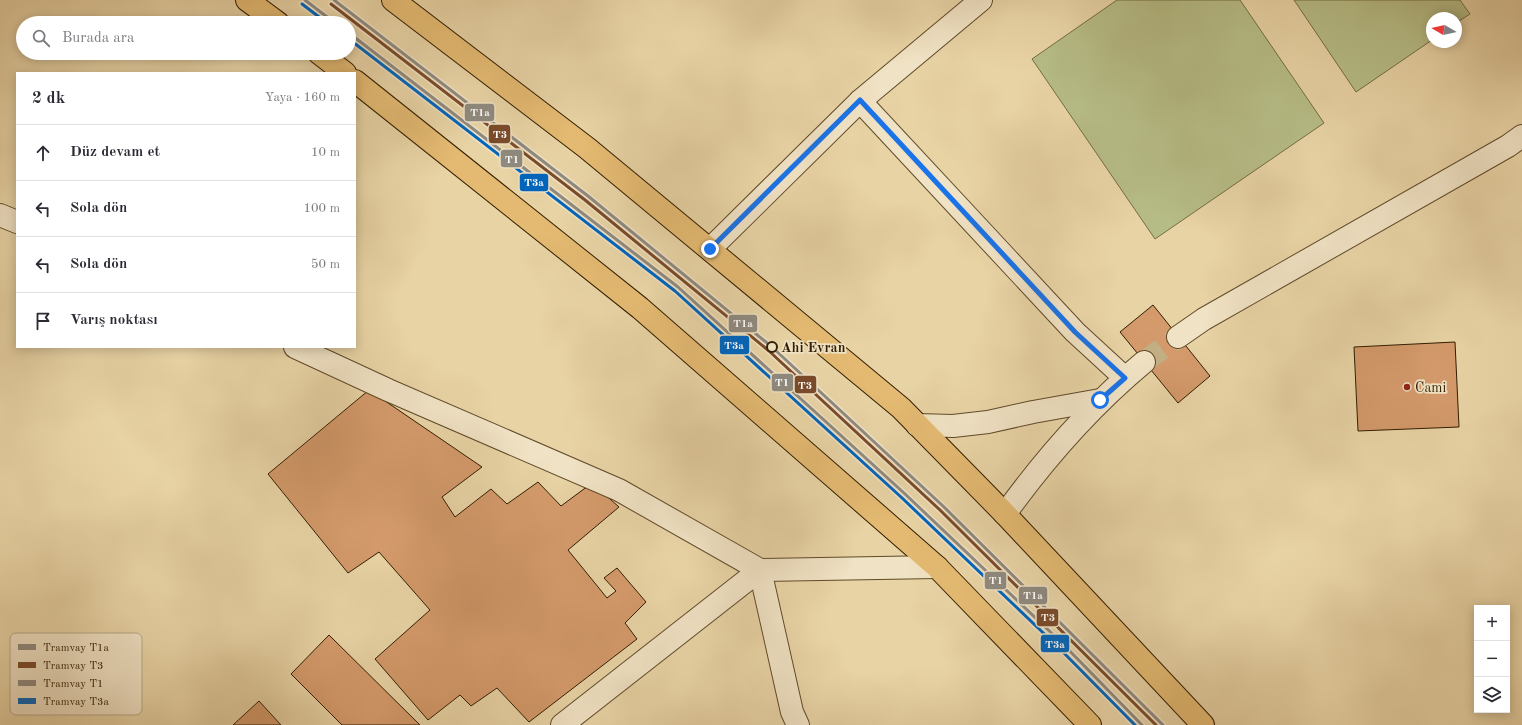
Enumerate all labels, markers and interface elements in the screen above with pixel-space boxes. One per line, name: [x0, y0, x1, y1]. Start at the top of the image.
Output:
north arrow: [1426, 12, 1462, 48]
search box: [16, 16, 356, 60]
icon: search: [30, 27, 52, 49]
text: Burada ara: [62, 31, 134, 46]
text: 2 dk: [32, 90, 65, 107]
text: Yaya · 160 m: [265, 91, 340, 104]
line badge: T1a: [464, 103, 495, 122]
text: T1a: [470, 108, 490, 119]
line badge: T3: [488, 124, 511, 144]
text: T3: [493, 130, 507, 141]
icon: ahead: [32, 142, 54, 164]
text: Düz devam et: [70, 145, 160, 160]
text: 10 m: [311, 146, 340, 159]
line badge: T1: [500, 149, 523, 168]
text: T1: [505, 155, 519, 166]
line badge: T3a: [519, 173, 549, 192]
text: T3a: [524, 178, 544, 189]
icon: left: [32, 198, 54, 220]
text: Sola dön: [70, 201, 127, 216]
text: 100 m: [303, 202, 340, 215]
route end: [701, 240, 719, 258]
icon: left: [32, 254, 54, 276]
text: Sola dön: [70, 257, 127, 272]
text: 50 m: [311, 258, 340, 271]
icon: arrive: [32, 310, 54, 332]
text: Varış noktası: [70, 313, 158, 328]
line badge: T1a: [728, 314, 758, 333]
text: T1a: [733, 319, 753, 330]
line badge: T3a: [719, 335, 750, 355]
text: T3a: [724, 341, 744, 352]
marker: Ahi Evran: [766, 341, 778, 353]
place label: Ahi Evran: [781, 341, 846, 355]
line badge: T1: [771, 373, 794, 392]
line badge: T3: [794, 375, 817, 394]
text: T1: [775, 378, 789, 389]
text: T3: [798, 381, 812, 392]
place label: Cami: [1415, 381, 1446, 395]
marker: Cami: [1402, 382, 1412, 392]
route start: [1091, 391, 1109, 409]
line badge: T1: [984, 571, 1007, 590]
text: T1: [989, 576, 1003, 587]
line badge: T1a: [1018, 586, 1048, 605]
text: T1a: [1023, 591, 1043, 602]
map controls: [1474, 605, 1510, 713]
button: +: [1474, 605, 1510, 641]
line badge: T3: [1036, 608, 1059, 627]
text: T3: [1041, 613, 1055, 624]
legend: [10, 633, 142, 715]
line badge: T3a: [1040, 634, 1070, 653]
text: T3a: [1045, 640, 1065, 651]
button: −: [1474, 641, 1510, 677]
text: Tramvay T1a: [43, 643, 109, 654]
text: Tramvay T3: [43, 661, 103, 672]
button: layers: [1474, 677, 1510, 713]
text: Tramvay T1: [43, 679, 103, 690]
text: Tramvay T3a: [43, 697, 109, 708]

